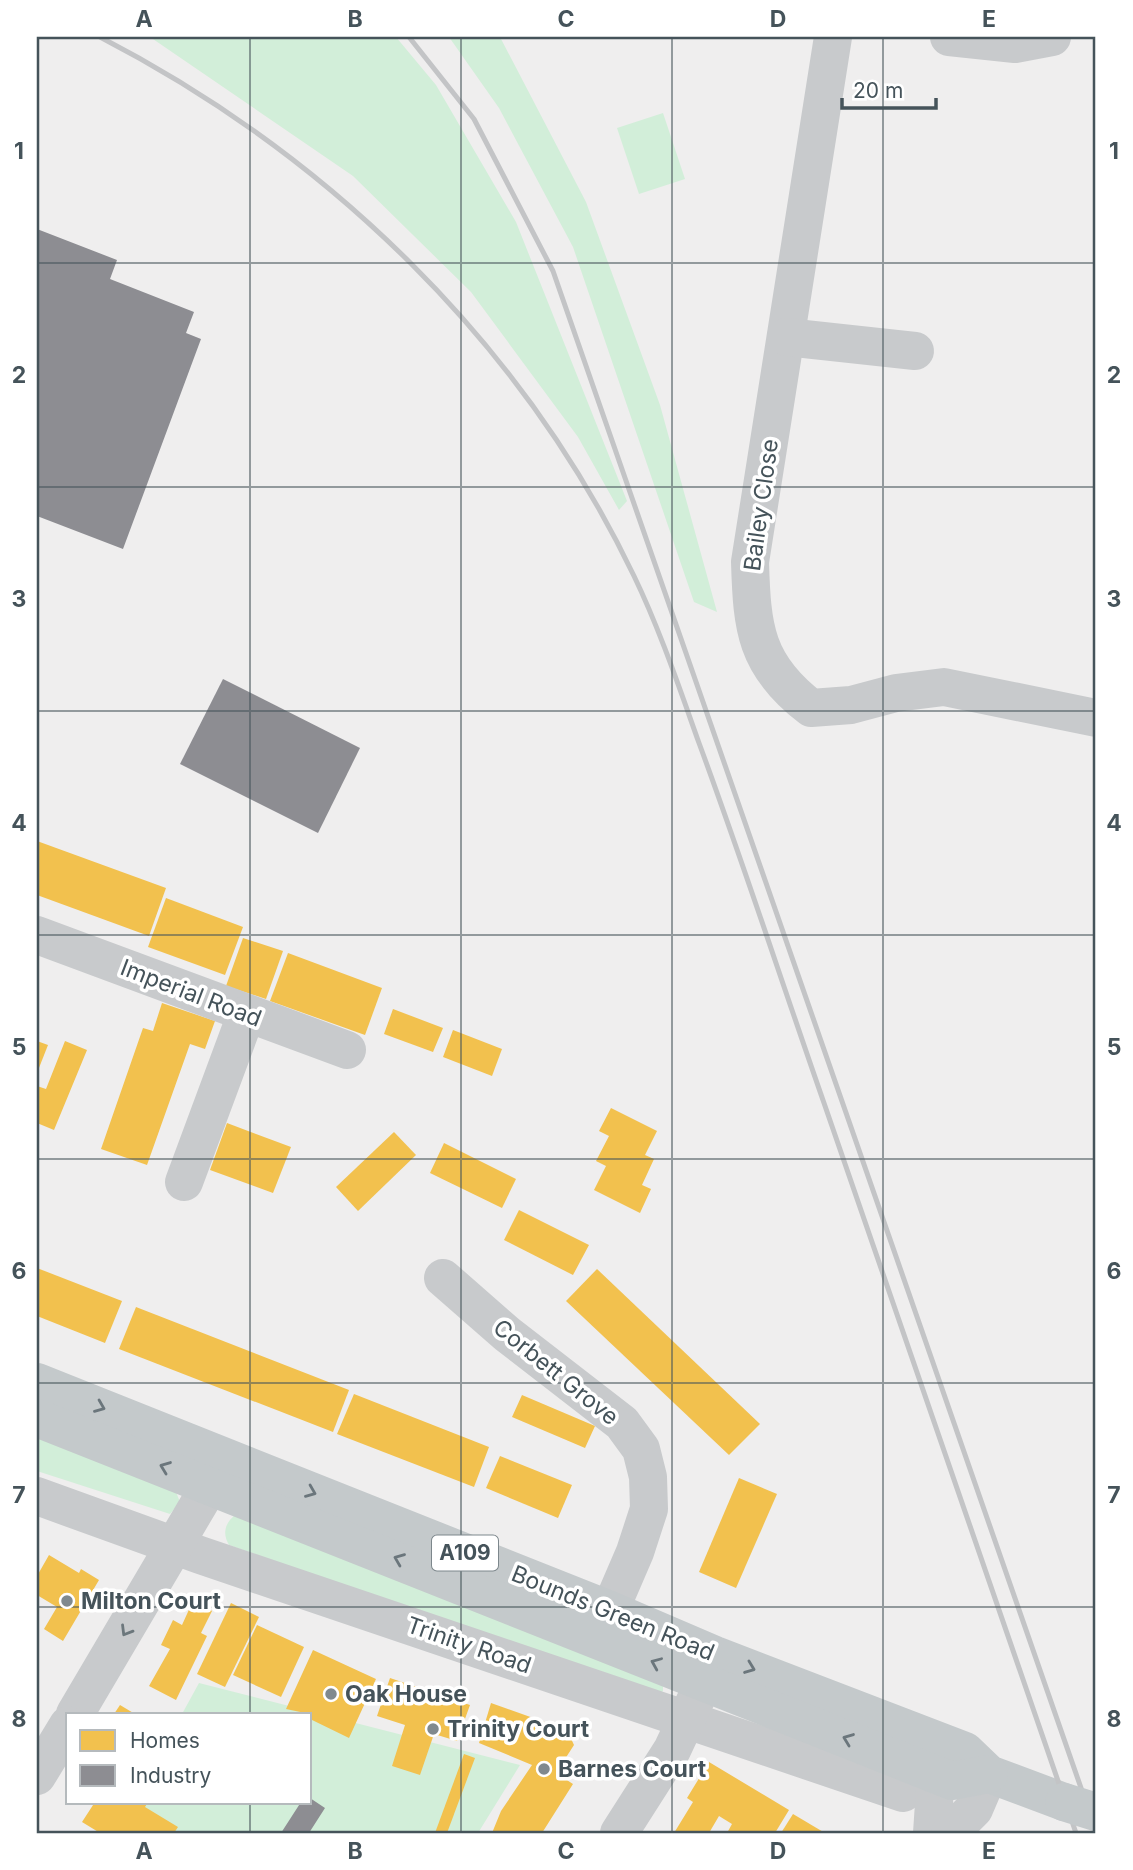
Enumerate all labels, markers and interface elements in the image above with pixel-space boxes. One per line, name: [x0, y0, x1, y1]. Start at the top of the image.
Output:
text: A: [135, 5, 153, 33]
text: B: [347, 5, 363, 33]
text: C: [557, 5, 575, 33]
text: D: [770, 5, 786, 33]
text: E: [982, 5, 996, 33]
scale bar: [842, 66, 937, 110]
text: 20 m: [853, 78, 903, 103]
text: 1: [14, 137, 24, 165]
text: 1: [1109, 137, 1119, 165]
text: 2: [12, 361, 26, 389]
text: 2: [1107, 361, 1121, 389]
street label: Bailey Close: [738, 437, 784, 573]
text: 3: [12, 585, 26, 613]
text: 3: [1107, 585, 1121, 613]
text: 4: [11, 809, 27, 837]
text: 4: [1106, 809, 1122, 837]
street label: Imperial Road: [117, 953, 265, 1033]
text: 5: [12, 1033, 26, 1061]
text: 5: [1107, 1033, 1121, 1061]
text: 6: [12, 1257, 26, 1285]
text: 6: [1107, 1257, 1121, 1285]
street label: Corbett Grove: [488, 1313, 624, 1431]
one-way arrow: [93, 1399, 105, 1413]
one-way arrow: [159, 1462, 171, 1476]
text: 7: [12, 1481, 26, 1509]
text: 7: [1107, 1481, 1121, 1509]
one-way arrow: [305, 1483, 317, 1497]
road number: A109: [432, 1536, 498, 1570]
one-way arrow: [394, 1554, 406, 1568]
street label: Bounds Green Road: [507, 1559, 719, 1667]
place label: Milton Court: [81, 1587, 222, 1615]
marker: Milton Court: [59, 1593, 75, 1609]
street label: Trinity Road: [403, 1611, 535, 1679]
one-way arrow: [121, 1623, 134, 1636]
one-way arrow: [651, 1657, 663, 1671]
one-way arrow: [743, 1660, 755, 1674]
place label: Oak House: [345, 1680, 467, 1708]
marker: Oak House: [323, 1686, 339, 1702]
text: 8: [12, 1705, 26, 1733]
text: 8: [1107, 1705, 1121, 1733]
legend: [66, 1713, 312, 1804]
place label: Trinity Court: [447, 1715, 590, 1743]
marker: Trinity Court: [425, 1721, 441, 1737]
text: Homes: [130, 1728, 200, 1753]
one-way arrow: [843, 1733, 855, 1747]
place label: Barnes Court: [558, 1755, 707, 1783]
marker: Barnes Court: [536, 1761, 552, 1777]
text: Industry: [130, 1763, 212, 1788]
text: A: [135, 1837, 153, 1865]
text: B: [347, 1837, 363, 1865]
text: C: [557, 1837, 575, 1865]
text: D: [770, 1837, 786, 1865]
text: E: [982, 1837, 996, 1865]

